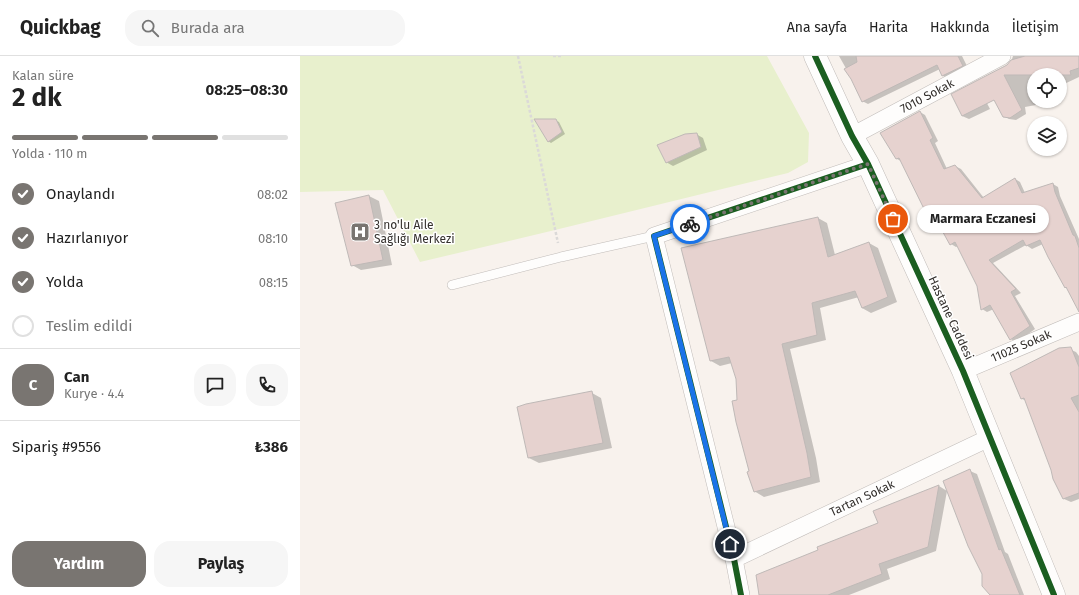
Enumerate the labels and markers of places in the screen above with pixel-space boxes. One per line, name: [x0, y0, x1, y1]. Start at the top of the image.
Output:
pin: [876, 202, 910, 236]
callout: Marmara Eczanesi: [917, 205, 1049, 233]
place label: 3 no'lu Aile Sağlığı Merkezi: [374, 218, 455, 246]
hospital icon: 3 no'lu Aile Sağlığı Merkezi: [349, 221, 371, 243]
pin: [713, 527, 747, 561]

